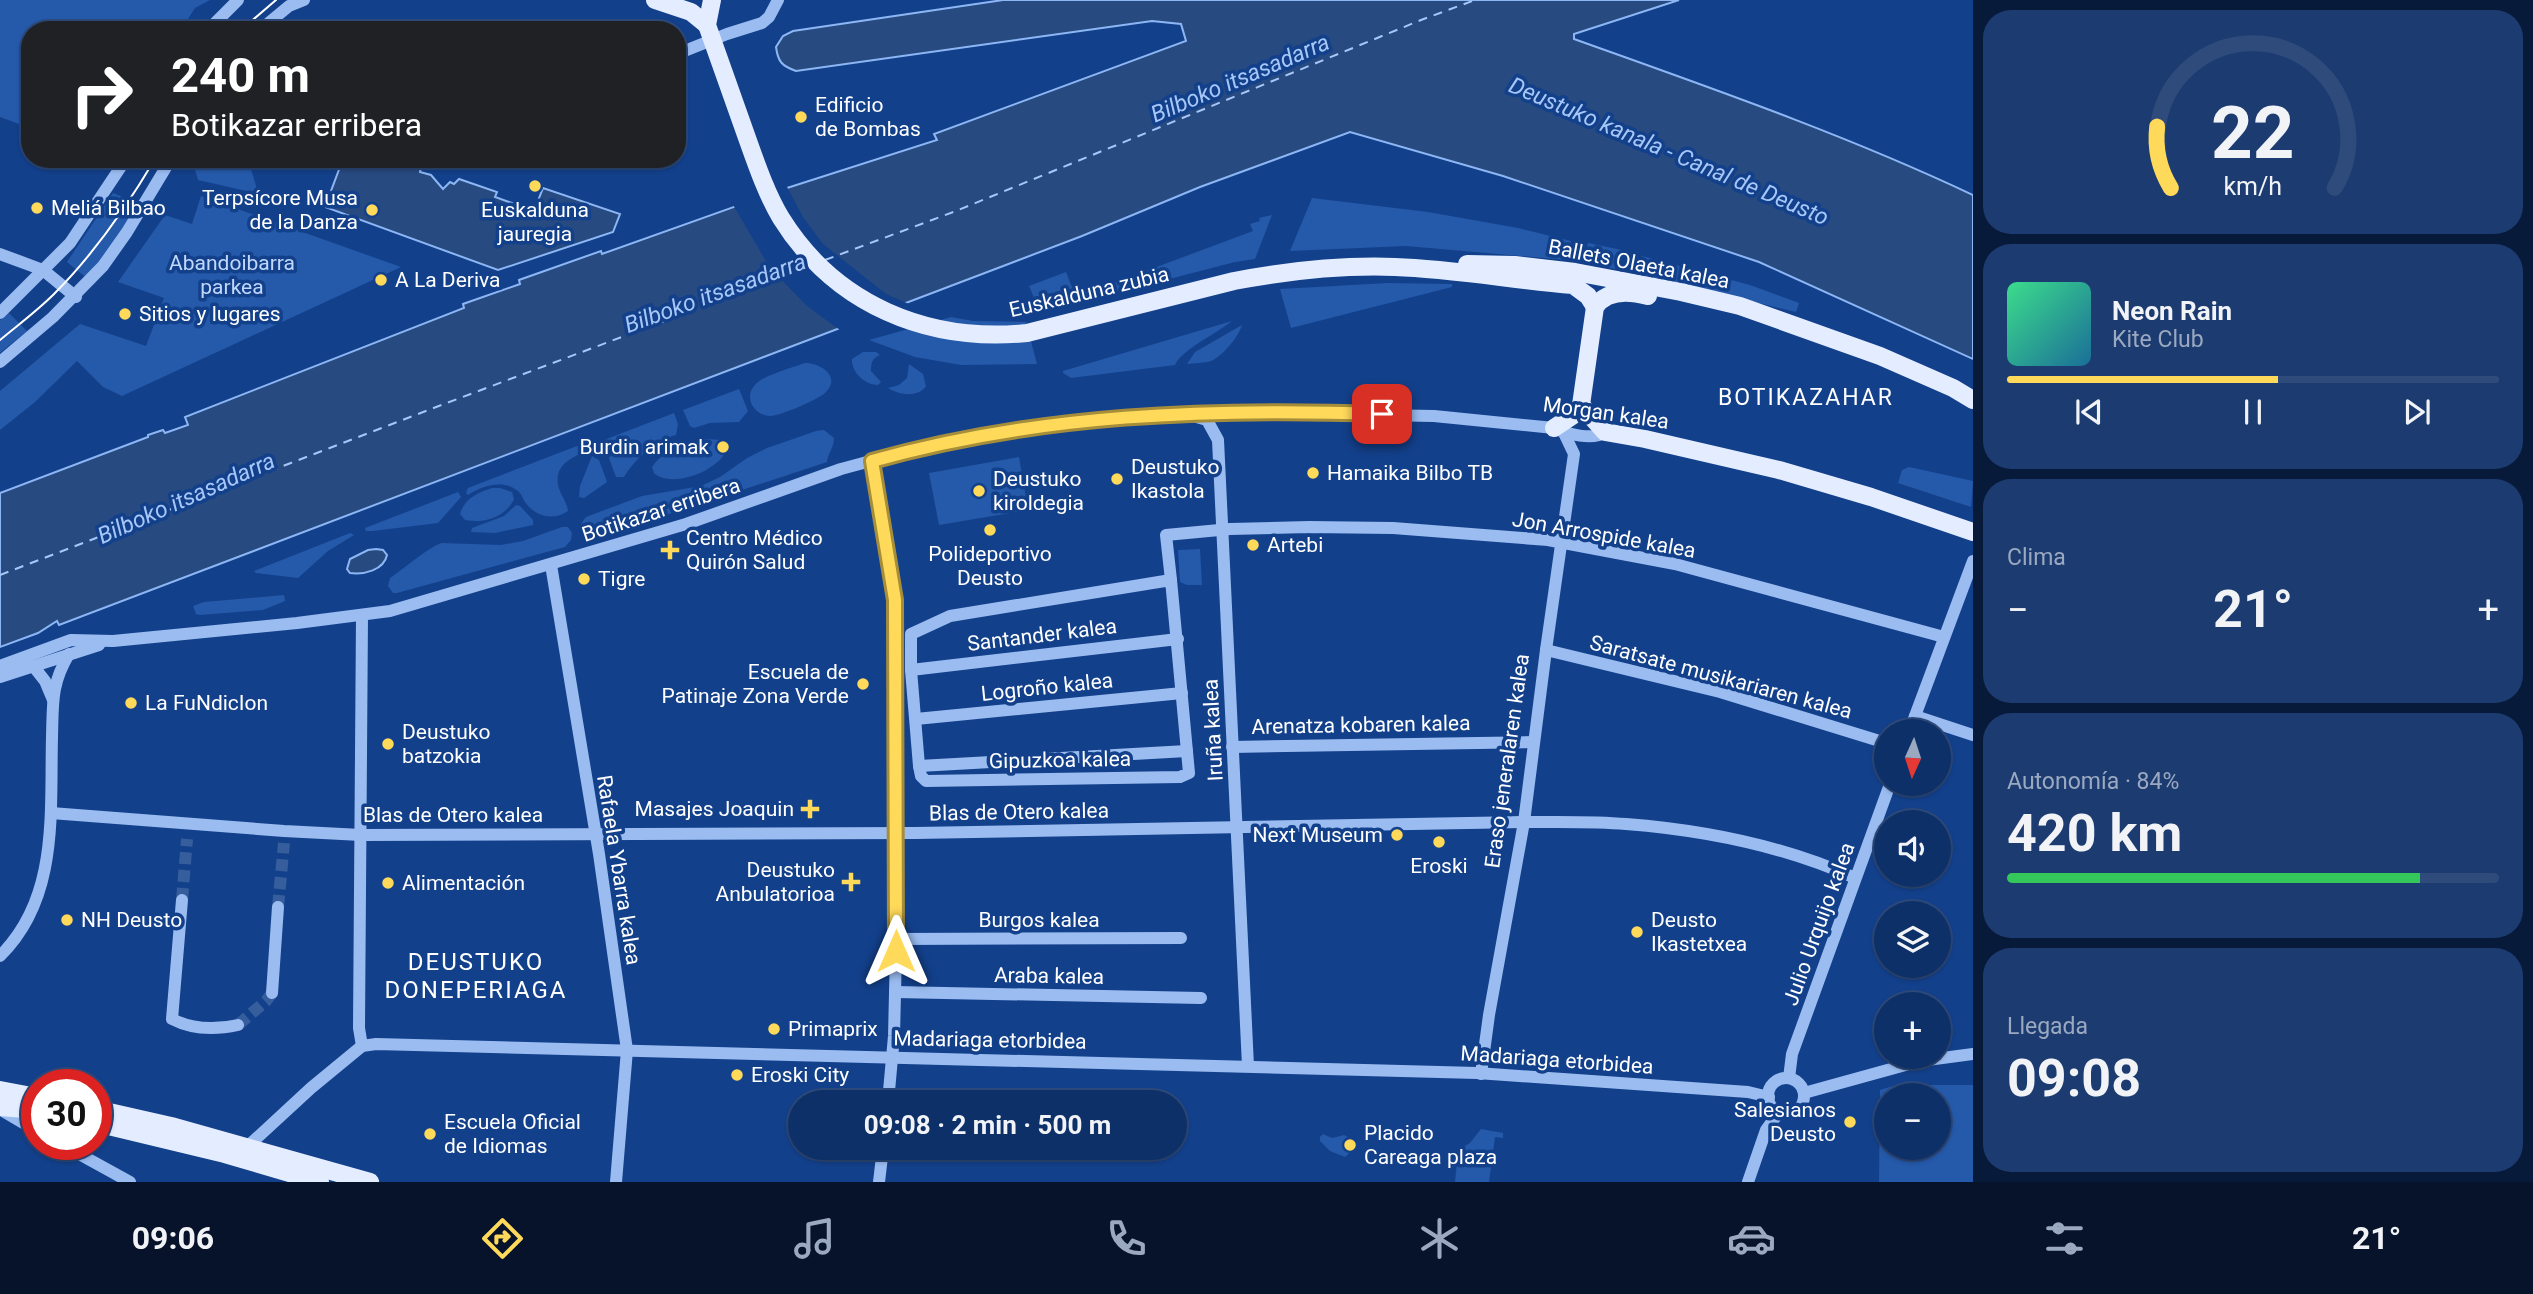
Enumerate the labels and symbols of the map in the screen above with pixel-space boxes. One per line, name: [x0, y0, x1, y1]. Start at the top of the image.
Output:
water label: Bilboko itsasadarra: [1147, 29, 1333, 128]
water label: Deustuko kanala - Canal de Deusto: [1505, 72, 1833, 231]
place label: Edificio de Bombas: [815, 93, 921, 141]
marker: Edificio de Bombas: [793, 109, 809, 125]
marker: Euskalduna jauregia: [527, 178, 543, 194]
place label: Terpsícore Musa de la Danza: [202, 186, 358, 234]
place label: Meliá Bilbao: [51, 196, 166, 220]
place label: Euskalduna jauregia: [481, 198, 589, 246]
marker: Meliá Bilbao: [29, 200, 45, 216]
marker: Terpsícore Musa de la Danza: [364, 202, 380, 218]
street label: Ballets Olaeta kalea: [1546, 235, 1732, 293]
water label: Bilboko itsasadarra: [621, 248, 810, 339]
park label: Abandoibarra parkea: [169, 251, 295, 299]
street label: Euskalduna zubia: [1007, 262, 1171, 322]
place label: A La Deriva: [395, 268, 500, 292]
marker: A La Deriva: [373, 272, 389, 288]
place label: Sitios y lugares: [139, 302, 281, 326]
marker: Sitios y lugares: [117, 306, 133, 322]
pin: [1352, 384, 1412, 444]
district label: BOTIKAZAHAR: [1718, 384, 1894, 411]
street label: Morgan kalea: [1541, 392, 1671, 434]
place label: Burdin arimak: [580, 435, 709, 459]
marker: Burdin arimak: [715, 439, 731, 455]
water label: Bilboko itsasadarra: [93, 447, 279, 550]
place label: Deustuko Ikastola: [1131, 455, 1219, 503]
place label: Hamaika Bilbo TB: [1327, 461, 1493, 485]
marker: Hamaika Bilbo TB: [1305, 465, 1321, 481]
place label: Deustuko kiroldegia: [993, 467, 1084, 515]
marker: Deustuko Ikastola: [1109, 471, 1125, 487]
street label: Botikazar erribera: [579, 473, 743, 547]
marker: Deustuko kiroldegia: [971, 483, 987, 499]
street label: Jon Arrospide kalea: [1510, 507, 1698, 563]
marker: Polideportivo Deusto: [982, 522, 998, 538]
place label: Centro Médico Quirón Salud: [686, 526, 823, 574]
place label: Artebi: [1267, 533, 1323, 557]
marker: Artebi: [1245, 537, 1261, 553]
marker: Centro Médico Quirón Salud: [660, 540, 680, 560]
place label: Polideportivo Deusto: [928, 542, 1052, 590]
place label: Tigre: [598, 567, 646, 591]
marker: Tigre: [576, 571, 592, 587]
street label: Santander kalea: [966, 614, 1118, 656]
street label: Saratsate musikariaren kalea: [1587, 630, 1855, 724]
street label: Eraso jeneralaren kalea: [1480, 652, 1534, 870]
place label: Escuela de Patinaje Zona Verde: [662, 660, 849, 708]
street label: Logroño kalea: [980, 668, 1114, 706]
marker: Escuela de Patinaje Zona Verde: [855, 676, 871, 692]
street label: Iruña kalea: [1198, 678, 1228, 782]
place label: La FuNdicIon: [145, 691, 268, 715]
marker: La FuNdicIon: [123, 695, 139, 711]
street label: Arenatza kobaren kalea: [1251, 711, 1471, 739]
north arrow: [1874, 719, 1951, 796]
place label: Deustuko batzokia: [402, 720, 490, 768]
marker: Deustuko batzokia: [380, 736, 396, 752]
street label: Gipuzkoa kalea: [989, 747, 1131, 773]
street label: Rafaela Ybarra kalea: [592, 773, 646, 967]
place label: Masajes Joaquin: [635, 797, 794, 821]
street label: Blas de Otero kalea: [929, 798, 1109, 826]
marker: Masajes Joaquin: [800, 799, 820, 819]
street label: Blas de Otero kalea: [363, 803, 543, 827]
place label: Next Museum: [1253, 823, 1383, 847]
marker: Next Museum: [1389, 827, 1405, 843]
marker: Eroski: [1431, 834, 1447, 850]
street label: Julio Urquijo kalea: [1778, 839, 1860, 1009]
place label: Eroski: [1410, 854, 1468, 878]
place label: Deustuko Anbulatorioa: [716, 858, 835, 906]
place label: Alimentación: [402, 871, 525, 895]
marker: Deustuko Anbulatorioa: [841, 872, 861, 892]
marker: Alimentación: [380, 875, 396, 891]
place label: NH Deusto: [81, 908, 182, 932]
street label: Burgos kalea: [978, 908, 1100, 932]
place label: Deusto Ikastetxea: [1651, 908, 1747, 956]
marker: NH Deusto: [59, 912, 75, 928]
position arrow: [859, 914, 933, 988]
marker: Deusto Ikastetxea: [1629, 924, 1645, 940]
district label: DEUSTUKO DONEPERIAGA: [385, 948, 567, 1004]
street label: Araba kalea: [994, 963, 1104, 989]
place label: Primaprix: [788, 1017, 878, 1041]
marker: Primaprix: [766, 1021, 782, 1037]
street label: Madariaga etorbidea: [893, 1026, 1087, 1054]
street label: Madariaga etorbidea: [1460, 1041, 1654, 1079]
place label: Eroski City: [751, 1063, 849, 1087]
marker: Eroski City: [729, 1067, 745, 1083]
speed limit sign: 30: [21, 1069, 112, 1160]
place label: Salesianos Deusto: [1734, 1098, 1836, 1146]
place label: Escuela Oficial de Idiomas: [444, 1110, 581, 1158]
marker: Salesianos Deusto: [1842, 1114, 1858, 1130]
place label: Placido Careaga plaza: [1364, 1121, 1497, 1169]
marker: Escuela Oficial de Idiomas: [422, 1126, 438, 1142]
marker: Placido Careaga plaza: [1342, 1137, 1358, 1153]

